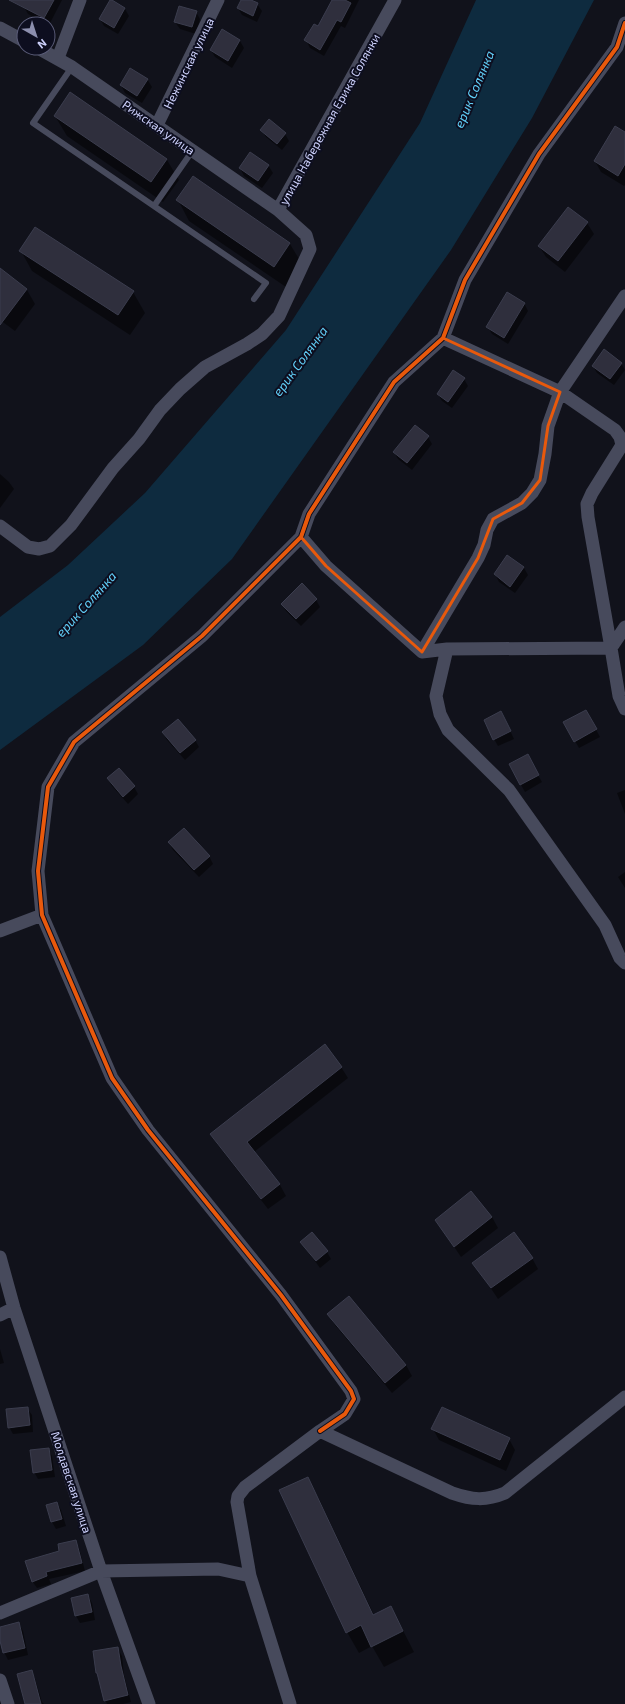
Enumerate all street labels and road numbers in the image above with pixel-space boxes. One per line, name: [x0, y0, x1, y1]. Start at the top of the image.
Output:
street label: Нежинская улица: [160, 15, 217, 111]
street label: улица Набережная Ерика Солянки: [276, 31, 383, 208]
street label: Рижская улица: [120, 97, 198, 158]
street label: Молдавская улица: [48, 1429, 95, 1535]

